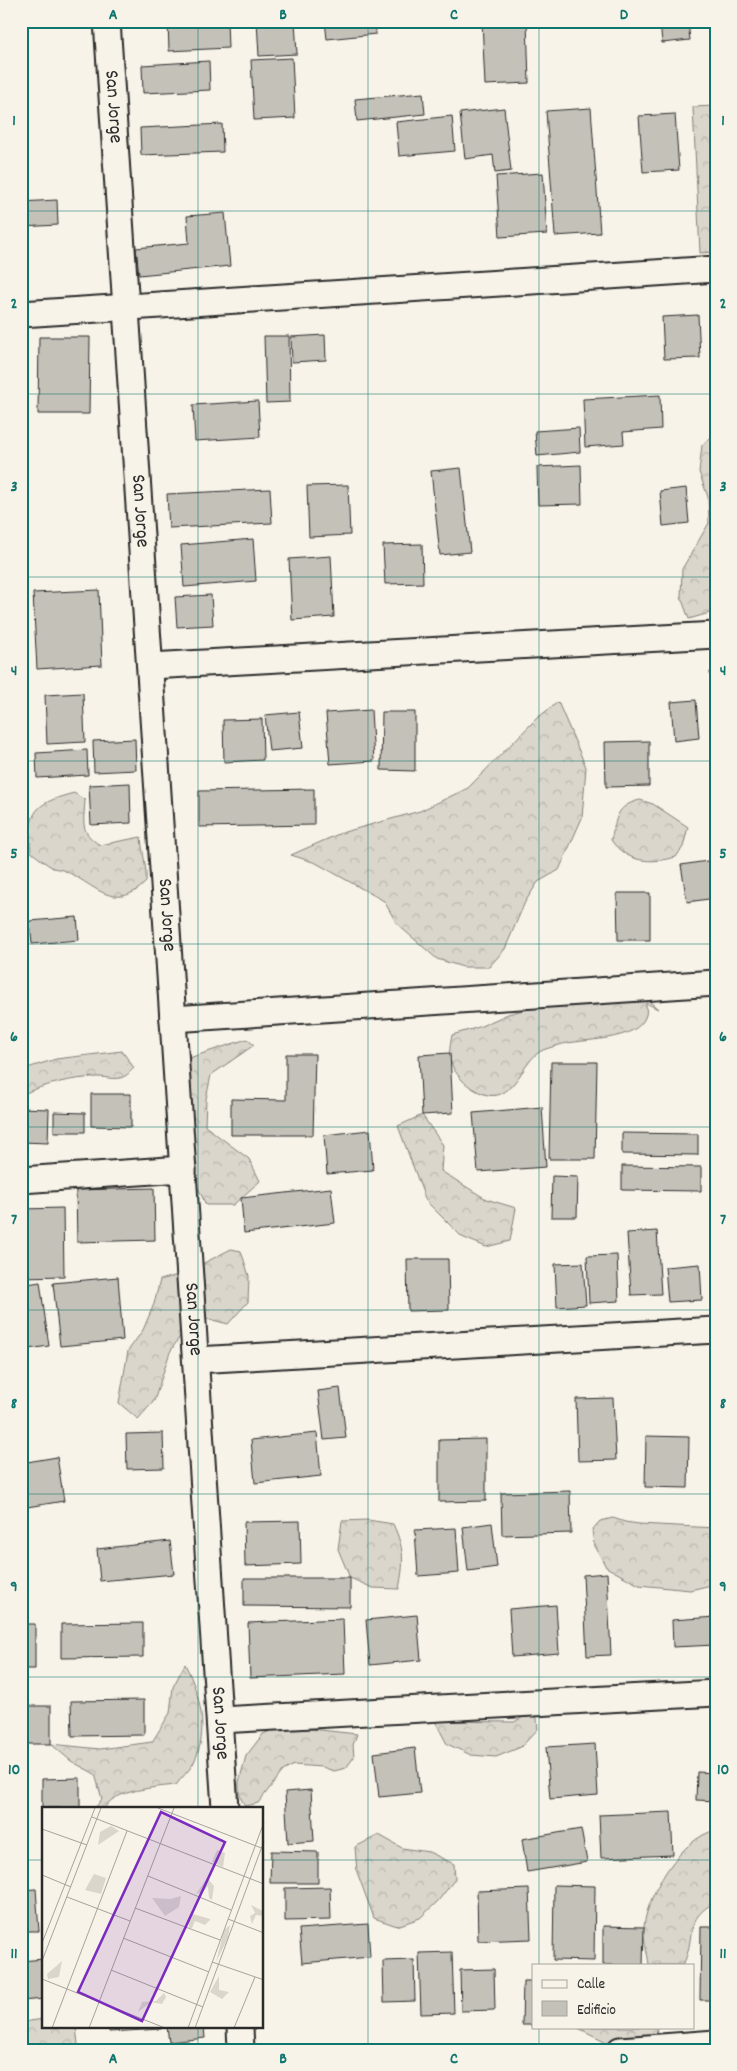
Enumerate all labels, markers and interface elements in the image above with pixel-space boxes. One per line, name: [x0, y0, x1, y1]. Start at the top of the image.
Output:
text: A: [109, 4, 118, 27]
text: B: [279, 4, 287, 27]
text: C: [450, 4, 458, 27]
text: D: [620, 4, 629, 27]
street label: San Jorge: [96, 69, 129, 144]
text: 1: [12, 110, 16, 133]
text: 1: [721, 110, 725, 133]
text: 2: [11, 293, 18, 316]
text: 2: [720, 293, 727, 316]
street label: San Jorge: [123, 473, 156, 549]
text: 3: [10, 476, 18, 499]
text: 3: [719, 476, 727, 499]
text: 4: [11, 660, 17, 683]
text: 4: [720, 660, 726, 683]
text: 5: [10, 843, 18, 866]
text: 5: [719, 843, 727, 866]
street label: San Jorge: [150, 878, 182, 953]
text: 6: [10, 1026, 18, 1049]
text: 6: [719, 1026, 727, 1049]
text: 7: [11, 1209, 17, 1232]
text: 7: [720, 1209, 726, 1232]
street label: San Jorge: [176, 1282, 209, 1357]
text: 8: [11, 1393, 18, 1416]
text: 8: [720, 1393, 727, 1416]
text: 9: [10, 1576, 18, 1599]
text: 9: [719, 1576, 727, 1599]
street label: San Jorge: [203, 1686, 236, 1761]
text: 10: [8, 1759, 20, 1782]
text: 10: [717, 1759, 729, 1782]
inset map: [42, 1807, 264, 2028]
text: 11: [10, 1943, 18, 1966]
text: 11: [719, 1943, 727, 1966]
legend: [532, 1964, 694, 2028]
text: Calle: [577, 1974, 606, 1996]
text: Edificio: [577, 2000, 616, 2022]
text: A: [109, 2048, 118, 2071]
text: B: [279, 2048, 287, 2071]
text: C: [450, 2048, 458, 2071]
text: D: [620, 2048, 629, 2071]

